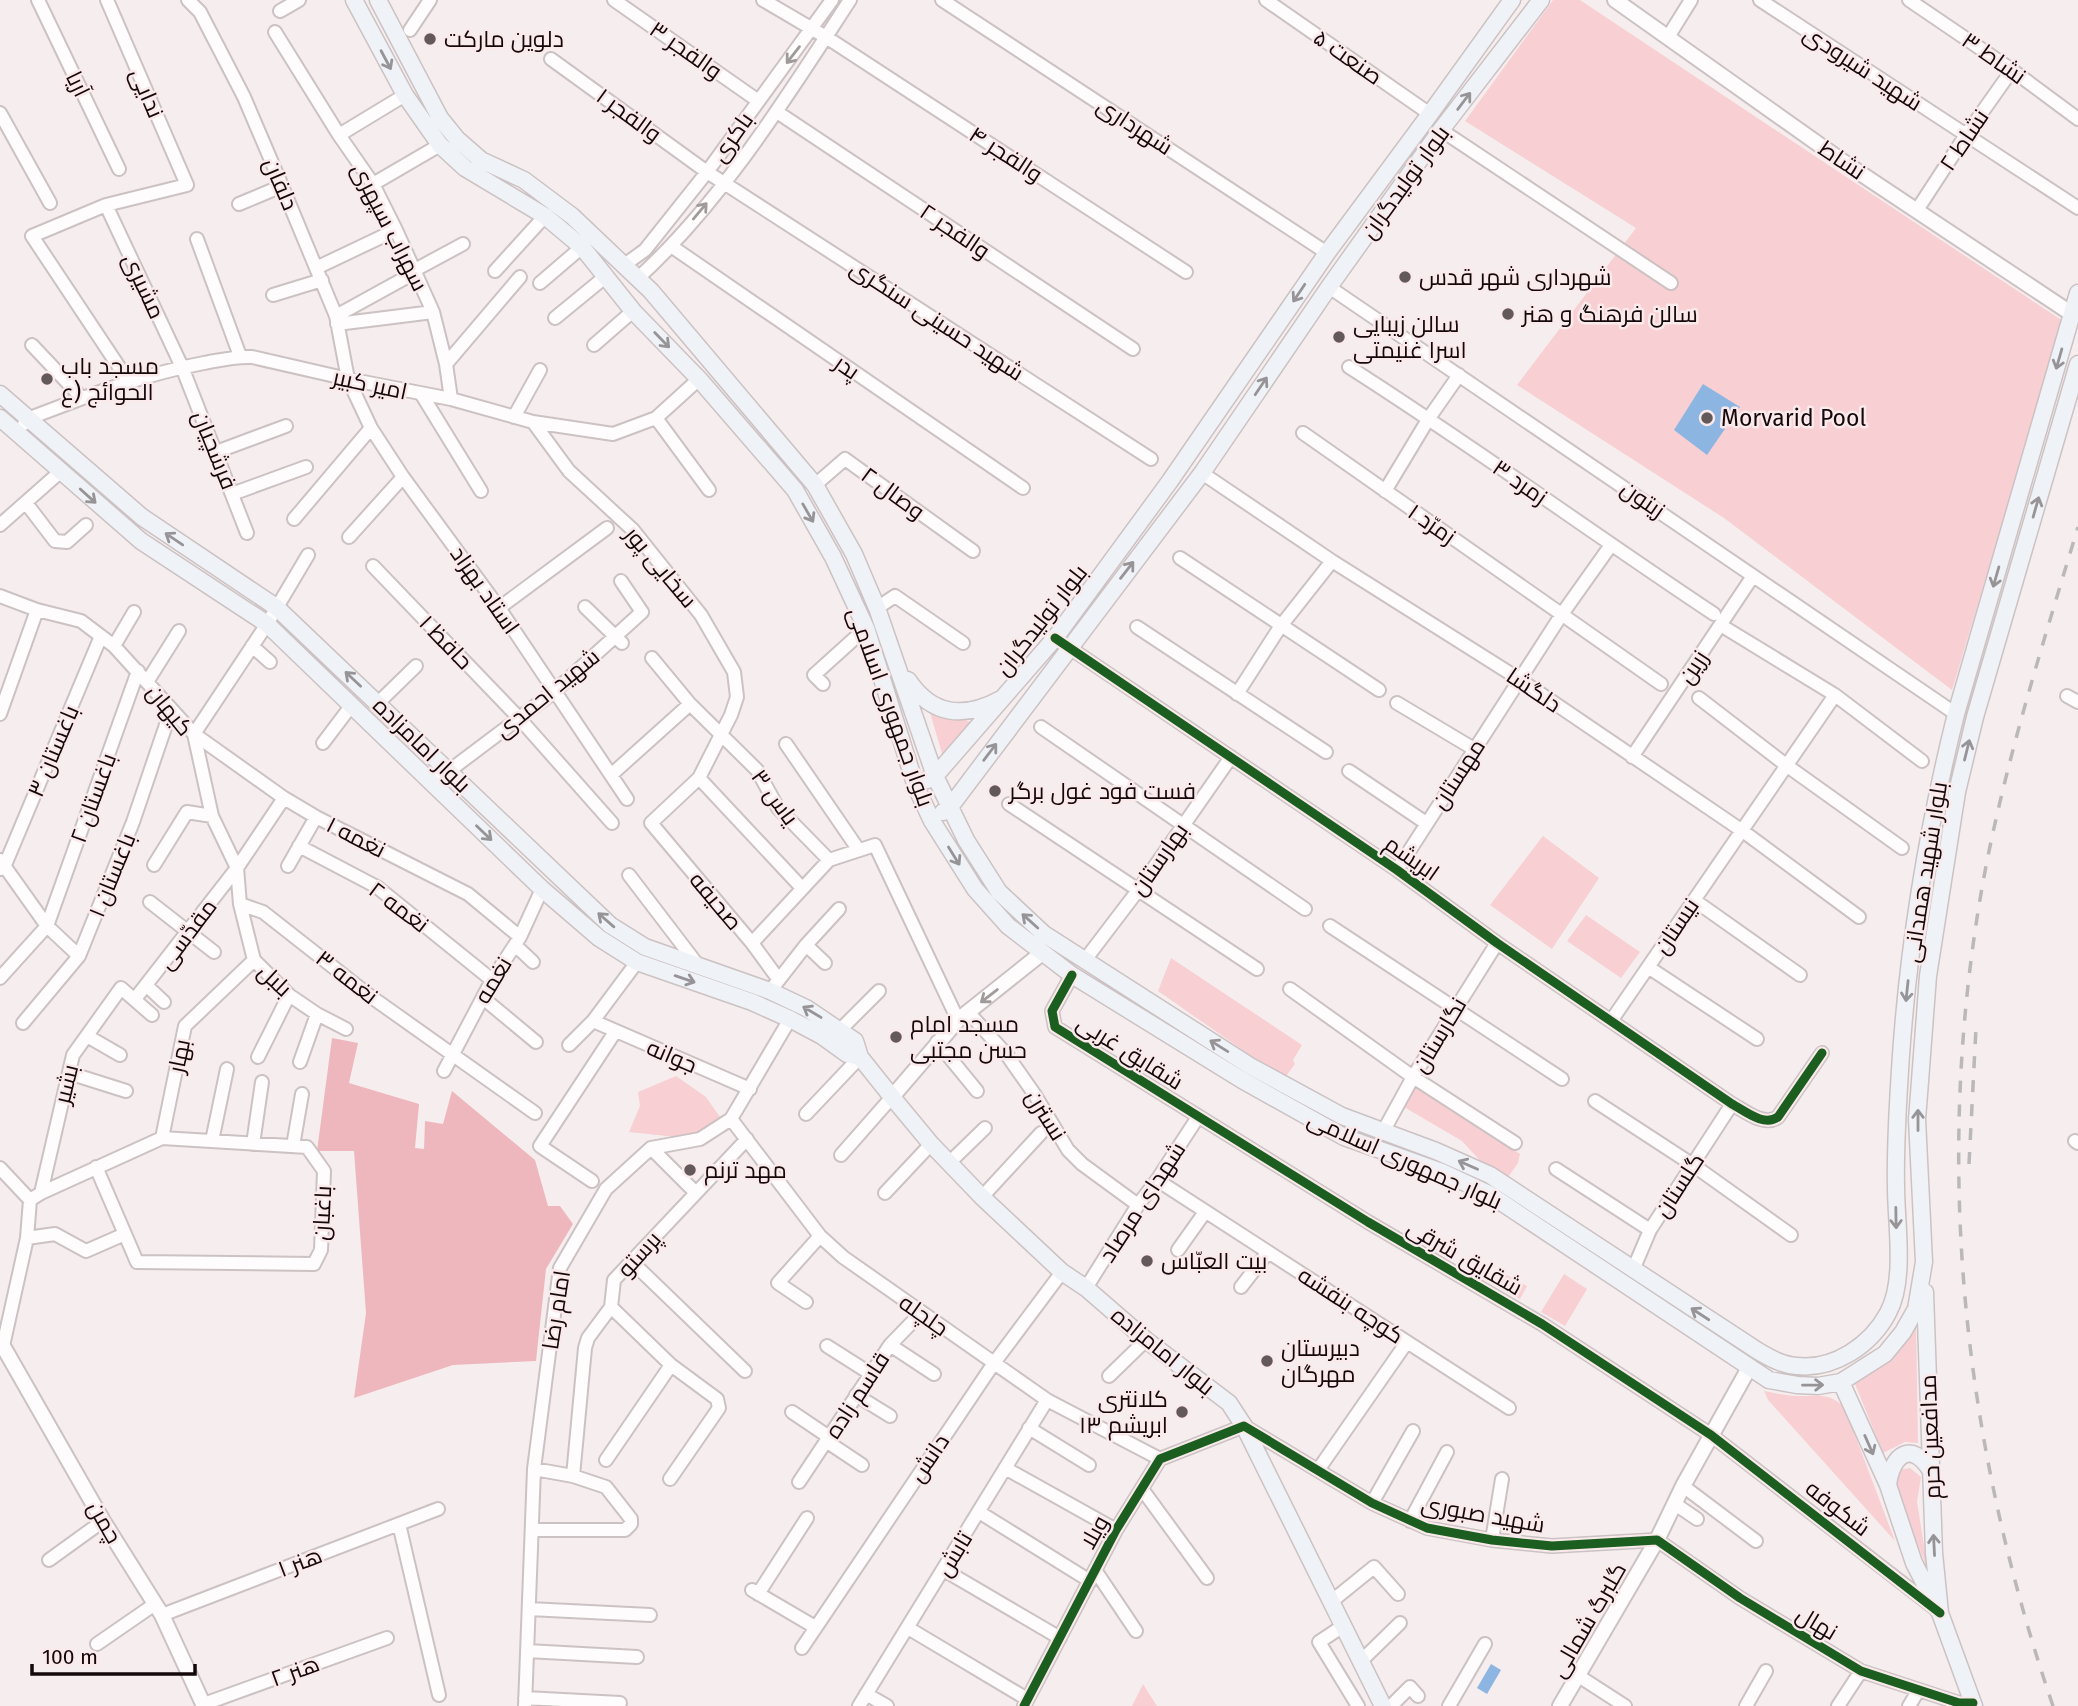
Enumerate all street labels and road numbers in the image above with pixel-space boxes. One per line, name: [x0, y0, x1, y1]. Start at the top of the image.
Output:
street label: والفجر ۳: [644, 15, 728, 85]
street label: شهید شیرودی: [1798, 19, 1928, 117]
street label: صنعت ۵: [1308, 23, 1388, 91]
street label: نشاط ۳: [1957, 26, 2031, 90]
street label: ندایی: [124, 64, 170, 122]
street label: آریا: [60, 67, 96, 101]
street label: والفجر ۱: [591, 82, 667, 148]
street label: شهرداری: [1092, 91, 1178, 161]
street label: نشاط ۲: [1933, 104, 1995, 176]
street label: باکری: [705, 107, 759, 167]
street label: والفجر ۴: [964, 120, 1048, 188]
street label: بلوار تولیدگران: [1354, 120, 1456, 244]
street label: نشاط: [1813, 134, 1871, 186]
street label: دلفان: [258, 154, 304, 214]
street label: سهراب سپهری: [346, 158, 434, 296]
street label: والفجر ۲: [915, 197, 995, 265]
street label: مشیری: [117, 249, 171, 323]
street label: شهید حسینی سنگری: [845, 253, 1029, 387]
street label: پدر: [827, 347, 865, 386]
street label: امیر کبیر: [328, 362, 410, 406]
street label: فرشچیان: [186, 406, 243, 494]
street label: زمرد ۳: [1487, 453, 1553, 511]
street label: وصال ۲: [856, 461, 930, 525]
street label: زیتون: [1615, 474, 1671, 524]
street label: زمرّد ۱: [1403, 498, 1461, 550]
street label: سخایی پور: [617, 519, 703, 614]
street label: استاد بهزاد: [444, 540, 526, 640]
street label: بلوار تولیدگران: [989, 559, 1093, 681]
street label: بلوار جمهوری اسلامی: [842, 603, 940, 811]
street label: حافظ ۱: [413, 609, 479, 675]
street label: شهید احمدی: [489, 642, 605, 744]
street label: زرین: [1672, 645, 1714, 689]
street label: دلگشا: [1501, 662, 1567, 718]
street label: کیهان: [141, 678, 199, 742]
street label: بلوار امامزاده: [367, 692, 477, 798]
street label: باغستان ۳: [21, 701, 85, 801]
street label: مهستان: [1425, 733, 1491, 815]
street label: باغستان ۲: [64, 749, 122, 847]
street label: یاس ۳: [745, 764, 805, 830]
street label: بلوار شهید همدانی: [1897, 779, 1953, 965]
street label: نغمه ۱: [322, 810, 390, 864]
street label: بهارستان: [1124, 817, 1194, 901]
street label: باغستان ۱: [82, 829, 142, 921]
street label: ابریشم: [1378, 829, 1445, 888]
street label: صحیفه: [684, 866, 748, 936]
street label: نغمه ۲: [363, 875, 435, 939]
street label: مقدّسی: [151, 893, 223, 975]
street label: نیستان: [1647, 893, 1705, 959]
street label: نغمه ۳: [310, 944, 384, 1010]
street label: نغمه: [468, 952, 518, 1008]
street label: بلبل: [252, 957, 298, 1003]
street label: نگارستان: [1406, 992, 1472, 1078]
street label: شقایق غربی: [1072, 1008, 1188, 1096]
street label: جوانه: [643, 1033, 701, 1079]
street label: بهار: [161, 1036, 196, 1078]
street label: بشیر: [47, 1061, 84, 1109]
street label: نسترن: [1020, 1084, 1072, 1146]
street label: بلوار جمهوری اسلامی: [1303, 1104, 1507, 1216]
street label: شهدای مرصاد: [1093, 1137, 1191, 1267]
street label: گلستان: [1648, 1148, 1710, 1222]
street label: باغبان: [307, 1185, 337, 1241]
street label: شقایق شرقی: [1402, 1213, 1528, 1301]
street label: پرستو: [611, 1225, 668, 1283]
street label: کوچه بنفشه: [1292, 1260, 1409, 1350]
street label: امام رضا: [536, 1268, 578, 1352]
street label: چلچله: [893, 1288, 954, 1343]
street label: بلوار امامزاده: [1106, 1301, 1220, 1401]
street label: قاسم‌ زاده: [819, 1346, 897, 1445]
street label: مدافعین حرم: [1914, 1374, 1948, 1500]
street label: دانش: [903, 1429, 955, 1487]
street label: شکوفه: [1800, 1474, 1876, 1542]
street label: شهید صبوری: [1419, 1489, 1547, 1539]
street label: چمن: [81, 1496, 128, 1549]
street label: ویلا: [1073, 1510, 1115, 1554]
street label: تابش: [930, 1526, 978, 1582]
street label: هنر ۱: [274, 1541, 326, 1583]
street label: گلبرگ شمالی: [1544, 1557, 1632, 1683]
street label: نهال: [1791, 1600, 1843, 1646]
street label: هنر ۲: [267, 1649, 323, 1693]

